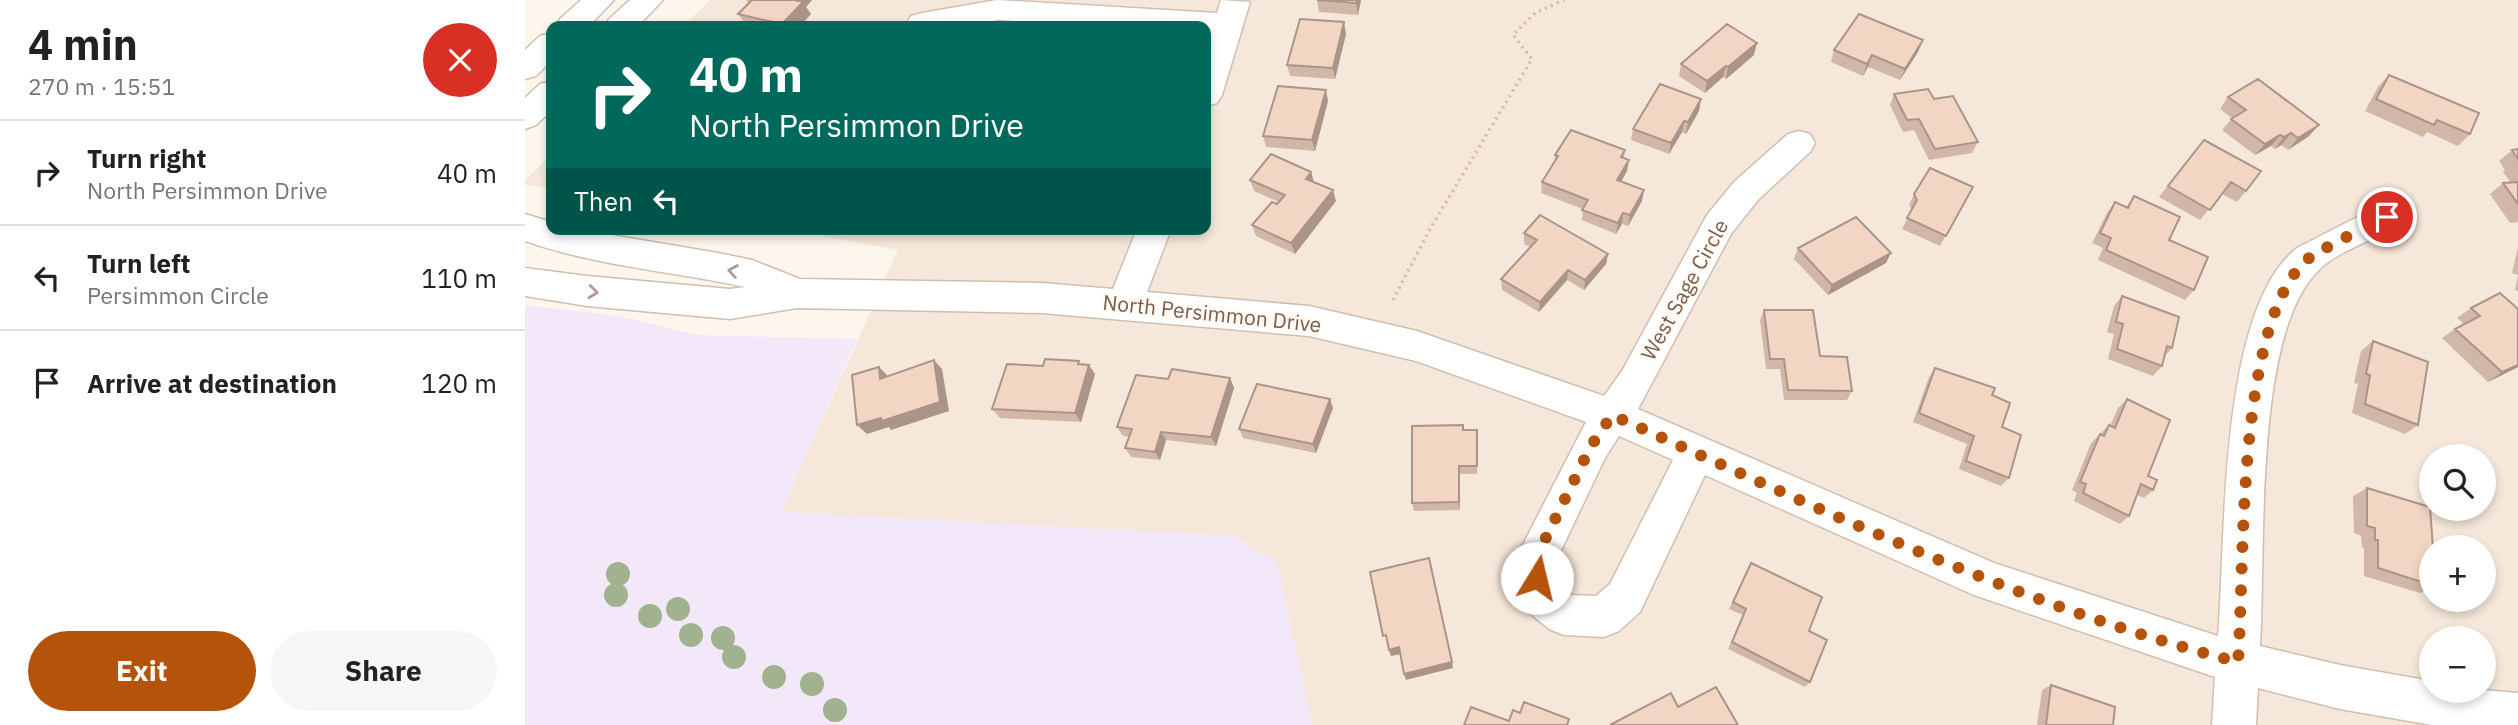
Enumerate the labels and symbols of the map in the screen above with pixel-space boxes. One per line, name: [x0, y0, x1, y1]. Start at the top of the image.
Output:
pin: [2357, 187, 2417, 247]
street label: West Sage Circle: [1634, 214, 1734, 365]
one-way arrow: [727, 264, 739, 279]
one-way arrow: [587, 284, 598, 299]
street label: North Persimmon Drive: [1101, 288, 1323, 338]
position arrow: [1500, 541, 1574, 615]

